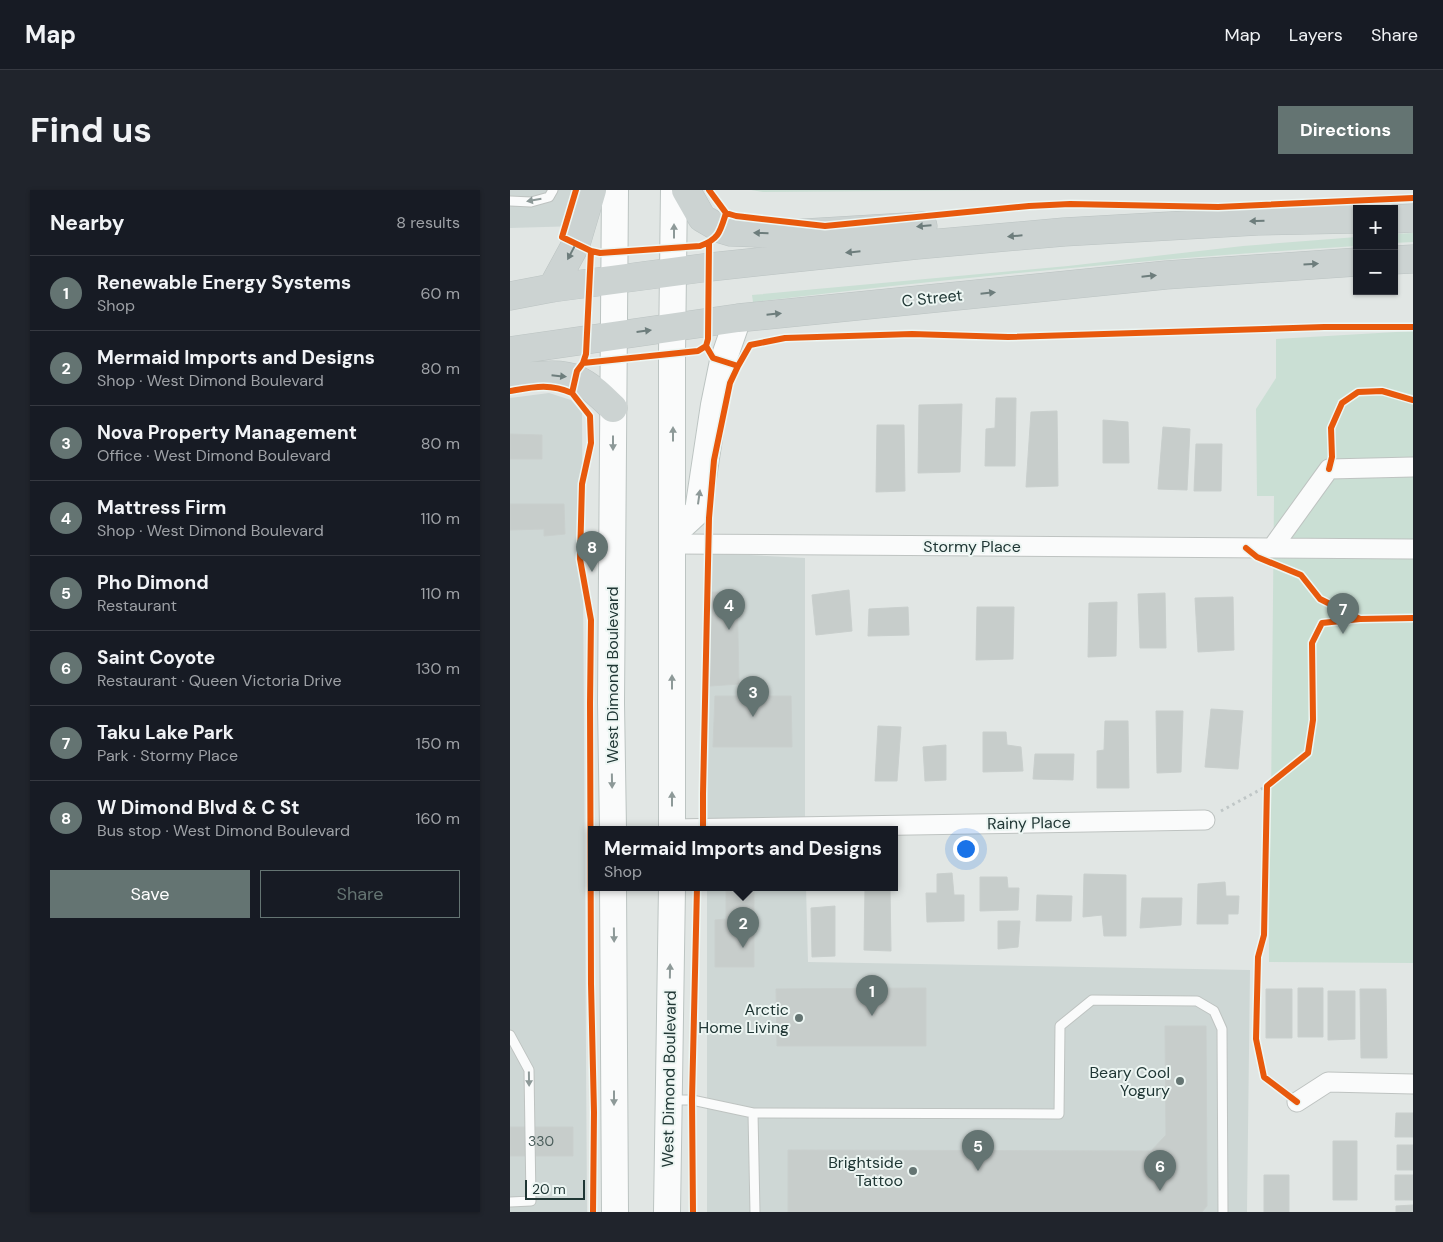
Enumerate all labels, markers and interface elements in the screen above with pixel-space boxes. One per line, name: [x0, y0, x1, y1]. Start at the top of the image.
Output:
text: Map: [25, 19, 76, 50]
text: Map: [1225, 23, 1261, 47]
text: Layers: [1289, 23, 1343, 47]
text: Share: [1371, 23, 1418, 47]
button: Directions: [1278, 106, 1413, 154]
text: Find us: [30, 107, 152, 153]
one-way arrow: [525, 197, 541, 205]
map controls: [1353, 205, 1398, 295]
button: +: [1353, 205, 1398, 250]
text: Nearby: [50, 209, 124, 237]
text: 8 results: [396, 212, 460, 233]
one-way arrow: [1249, 218, 1265, 226]
one-way arrow: [915, 222, 931, 230]
one-way arrow: [670, 223, 678, 239]
one-way arrow: [753, 228, 769, 236]
one-way arrow: [1007, 232, 1023, 240]
one-way arrow: [567, 245, 575, 260]
one-way arrow: [845, 248, 861, 256]
button: −: [1353, 250, 1398, 295]
one-way arrow: [1304, 260, 1320, 268]
text: Renewable Energy Systems: [97, 270, 351, 295]
one-way arrow: [1142, 272, 1158, 280]
text: 1: [63, 283, 69, 304]
text: 60 m: [420, 283, 460, 304]
street label: C Street: [901, 284, 963, 312]
one-way arrow: [980, 288, 996, 296]
text: Shop: [97, 295, 135, 316]
one-way arrow: [766, 310, 782, 318]
one-way arrow: [636, 327, 652, 335]
text: Mermaid Imports and Designs: [97, 345, 375, 370]
text: 2: [61, 358, 71, 379]
text: 80 m: [421, 358, 460, 379]
text: Shop · West Dimond Boulevard: [97, 370, 324, 391]
one-way arrow: [551, 372, 567, 380]
text: Nova Property Management: [97, 420, 357, 445]
one-way arrow: [669, 425, 677, 441]
text: 3: [61, 433, 71, 454]
text: 80 m: [421, 433, 460, 454]
one-way arrow: [609, 435, 617, 451]
text: Office · West Dimond Boulevard: [97, 445, 331, 466]
one-way arrow: [696, 489, 704, 505]
text: Mattress Firm: [97, 495, 226, 520]
text: 4: [61, 508, 71, 529]
text: 110 m: [421, 508, 460, 529]
text: Shop · West Dimond Boulevard: [97, 520, 324, 541]
pin: 8: [576, 531, 608, 572]
street label: Stormy Place: [923, 536, 1021, 557]
text: Pho Dimond: [97, 570, 209, 595]
text: 5: [61, 583, 71, 604]
text: 110 m: [421, 583, 460, 604]
street label: West Dimond Boulevard: [602, 586, 623, 764]
pin: 4: [713, 589, 745, 630]
pin: 7: [1327, 593, 1359, 634]
text: Restaurant: [97, 595, 177, 616]
text: Saint Coyote: [97, 645, 215, 670]
text: 6: [61, 658, 71, 679]
text: 130 m: [416, 658, 460, 679]
text: Restaurant · Queen Victoria Drive: [97, 670, 341, 691]
one-way arrow: [668, 674, 676, 690]
pin: 3: [737, 676, 769, 717]
text: Taku Lake Park: [97, 720, 234, 745]
text: 7: [62, 733, 70, 754]
text: 150 m: [416, 733, 460, 754]
text: Park · Stormy Place: [97, 745, 238, 766]
one-way arrow: [608, 773, 616, 789]
one-way arrow: [668, 791, 676, 807]
text: W Dimond Blvd & C St: [97, 795, 299, 820]
text: 8: [61, 808, 71, 829]
text: 160 m: [416, 808, 460, 829]
street label: Rainy Place: [987, 812, 1071, 834]
text: Bus stop · West Dimond Boulevard: [97, 820, 350, 841]
popup: [588, 826, 898, 891]
text: Mermaid Imports and Designs: [604, 836, 882, 861]
your location: [953, 836, 979, 862]
text: Shop: [604, 861, 642, 882]
button: Save: [50, 870, 250, 918]
button: Share: [260, 870, 460, 918]
pin: 2: [727, 907, 759, 948]
one-way arrow: [610, 928, 618, 944]
one-way arrow: [667, 963, 675, 979]
pin: 1: [856, 975, 888, 1016]
street label: West Dimond Boulevard: [657, 990, 681, 1168]
place label: Arctic Home Living: [698, 999, 789, 1038]
marker: Arctic Home Living: [793, 1012, 805, 1024]
place label: Beary Cool Yogury: [1089, 1062, 1170, 1101]
one-way arrow: [525, 1071, 533, 1087]
marker: Beary Cool Yogury: [1174, 1075, 1186, 1087]
one-way arrow: [610, 1090, 618, 1106]
pin: 5: [962, 1130, 994, 1171]
house number: 330: [528, 1132, 554, 1150]
pin: 6: [1144, 1150, 1176, 1191]
place label: Brightside Tattoo: [828, 1152, 903, 1191]
marker: Brightside Tattoo: [907, 1165, 919, 1177]
scale bar: [525, 1177, 585, 1200]
text: 20 m: [532, 1180, 566, 1198]

